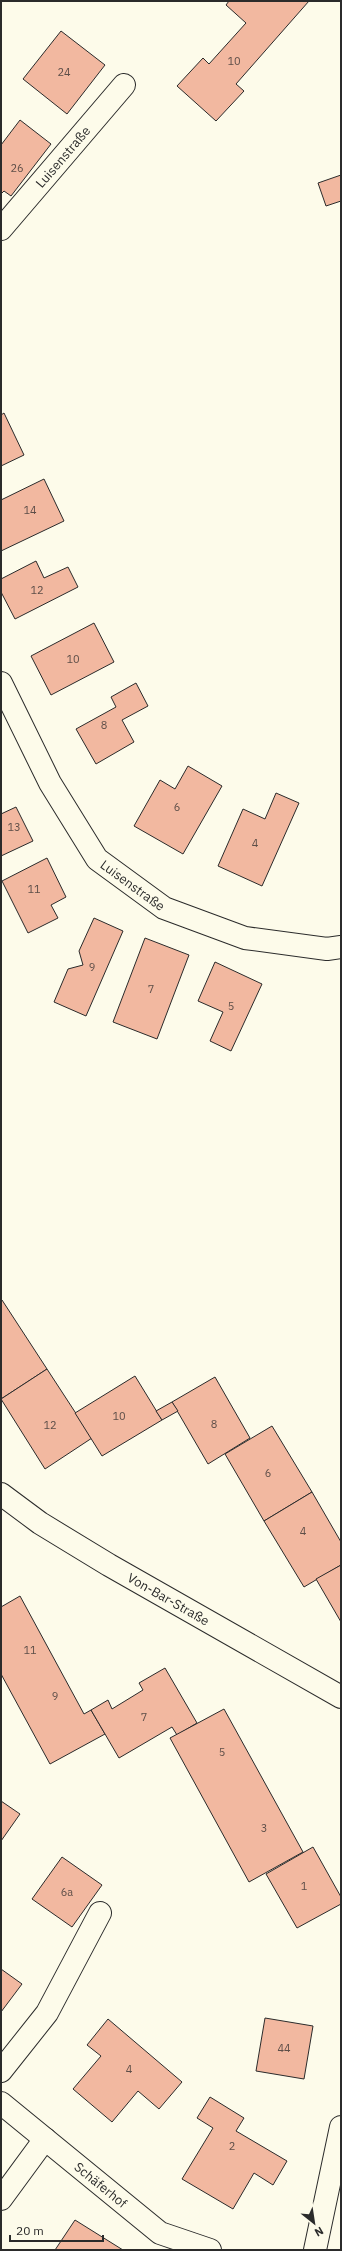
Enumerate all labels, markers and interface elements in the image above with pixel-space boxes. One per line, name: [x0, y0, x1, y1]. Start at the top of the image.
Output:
house number: 10: [227, 54, 241, 68]
house number: 24: [57, 65, 71, 79]
street label: Luisenstraße: [32, 123, 94, 191]
house number: 26: [10, 161, 24, 175]
house number: 14: [23, 503, 37, 517]
house number: 12: [30, 583, 44, 597]
house number: 10: [66, 652, 80, 666]
house number: 8: [101, 718, 107, 732]
house number: 6: [174, 800, 180, 814]
house number: 13: [7, 820, 21, 834]
house number: 4: [252, 836, 259, 850]
street label: Luisenstraße: [97, 856, 168, 915]
house number: 11: [27, 882, 41, 896]
house number: 9: [89, 960, 95, 974]
house number: 7: [148, 982, 154, 996]
house number: 5: [228, 999, 234, 1013]
house number: 10: [112, 1409, 126, 1423]
house number: 8: [211, 1417, 217, 1431]
house number: 12: [43, 1418, 57, 1432]
house number: 6: [265, 1466, 271, 1480]
house number: 4: [300, 1524, 307, 1538]
street label: Von-Bar-Straße: [124, 1569, 212, 1629]
house number: 11: [23, 1643, 37, 1657]
house number: 9: [52, 1689, 58, 1703]
house number: 7: [141, 1710, 147, 1724]
house number: 5: [219, 1745, 225, 1759]
house number: 3: [261, 1821, 267, 1835]
house number: 1: [301, 1879, 308, 1893]
house number: 6a: [61, 1885, 73, 1899]
house number: 44: [277, 2041, 291, 2055]
house number: 4: [126, 2062, 133, 2076]
house number: 2: [229, 2139, 235, 2153]
street label: Schäferhof: [71, 2158, 130, 2212]
north arrow: [294, 2203, 334, 2243]
scale bar: [10, 2217, 103, 2243]
text: 20 m: [16, 2223, 44, 2238]
text: N: [312, 2224, 326, 2240]

